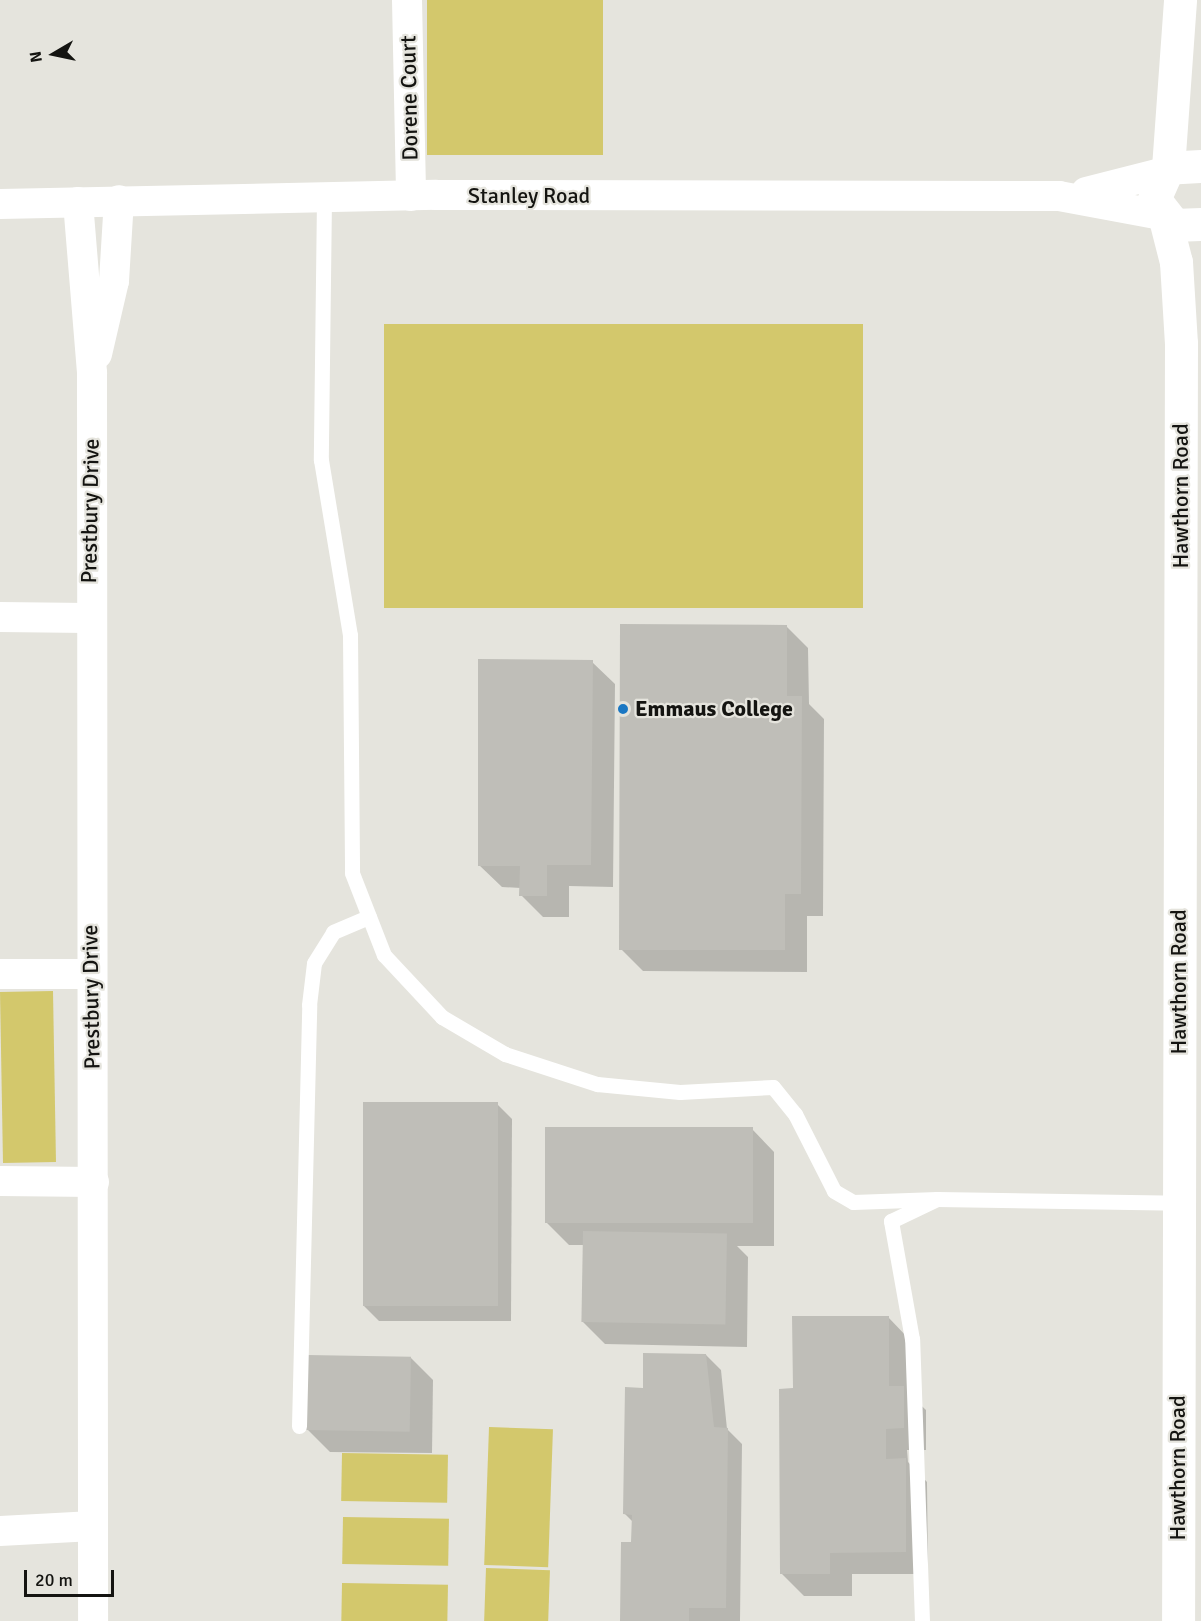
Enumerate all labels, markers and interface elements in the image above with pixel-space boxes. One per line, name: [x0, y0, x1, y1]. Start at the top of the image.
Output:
north arrow: [24, 24, 84, 84]
street label: Dorene Court: [395, 35, 423, 161]
text: N: [25, 50, 47, 64]
street label: Stanley Road: [468, 183, 590, 209]
street label: Hawthorn Road: [1168, 423, 1194, 569]
street label: Prestbury Drive: [76, 438, 104, 584]
place label: Emmaus College: [635, 696, 793, 722]
marker: Emmaus College: [616, 702, 630, 716]
street label: Hawthorn Road: [1166, 909, 1192, 1055]
street label: Prestbury Drive: [77, 924, 105, 1070]
street label: Hawthorn Road: [1165, 1395, 1191, 1541]
scale bar: [27, 1558, 117, 1596]
text: 20 m: [35, 1569, 73, 1591]

